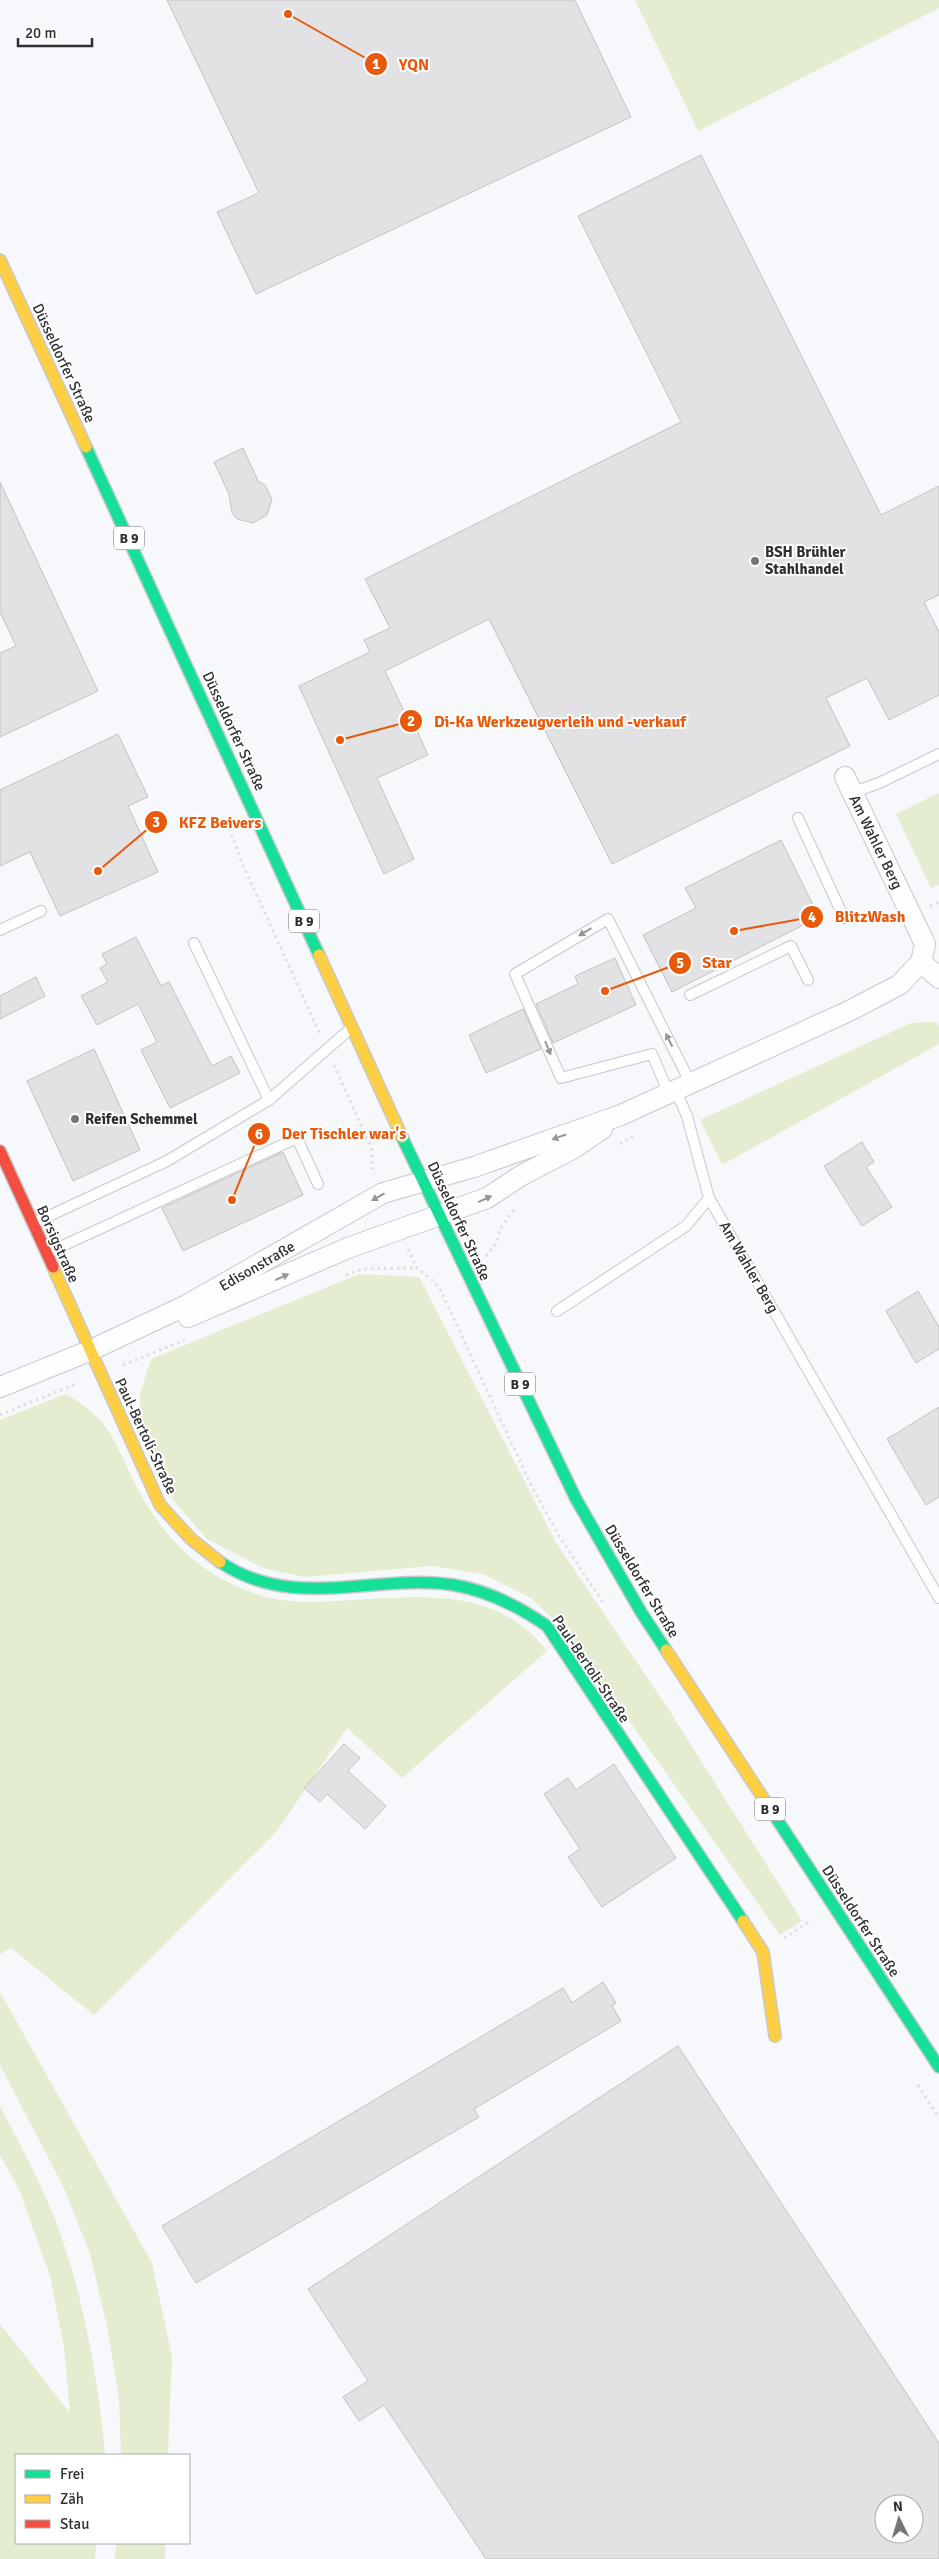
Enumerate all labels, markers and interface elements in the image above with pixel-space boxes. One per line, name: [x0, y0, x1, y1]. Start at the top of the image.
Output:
scale bar: [18, 15, 91, 47]
text: 20 m: [25, 24, 56, 42]
callout: YQN: [364, 49, 439, 80]
text: 1: [372, 55, 380, 73]
text: YQN: [398, 55, 429, 75]
street label: Düsseldorfer Straße: [29, 301, 99, 425]
road number: B 9: [114, 526, 144, 550]
place label: BSH Brühler Stahlhandel: [765, 543, 846, 578]
marker: BSH Brühler Stahlhandel: [749, 555, 761, 567]
street label: Düsseldorfer Straße: [199, 669, 269, 793]
callout: Di-Ka Werkzeugverleih und -verkauf: [399, 705, 696, 736]
text: 2: [407, 712, 415, 730]
text: Di-Ka Werkzeugverleih und -verkauf: [434, 712, 687, 732]
street label: Am Wahler Berg: [845, 792, 907, 892]
callout: KFZ Beivers: [144, 806, 271, 837]
text: 3: [152, 813, 160, 831]
text: KFZ Beivers: [179, 813, 261, 833]
callout: BlitzWash: [799, 901, 915, 932]
text: BlitzWash: [835, 907, 906, 927]
text: 4: [808, 908, 816, 926]
road number: B 9: [289, 909, 319, 932]
one-way arrow: [579, 928, 592, 937]
callout: Star: [667, 947, 742, 978]
text: Star: [702, 953, 732, 973]
text: 5: [676, 954, 684, 972]
one-way arrow: [665, 1033, 673, 1047]
one-way arrow: [544, 1041, 552, 1055]
place label: Reifen Schemmel: [85, 1110, 198, 1128]
marker: Reifen Schemmel: [69, 1113, 81, 1125]
callout: Der Tischler war's: [247, 1118, 417, 1149]
text: Der Tischler war's: [282, 1124, 406, 1144]
text: 6: [255, 1125, 263, 1143]
one-way arrow: [551, 1133, 566, 1141]
street label: Düsseldorfer Straße: [424, 1159, 494, 1283]
one-way arrow: [370, 1193, 385, 1201]
one-way arrow: [477, 1194, 492, 1203]
street label: Borsigstraße: [33, 1203, 83, 1285]
street label: Am Wahler Berg: [715, 1218, 783, 1316]
street label: Edisonstraße: [216, 1237, 298, 1295]
one-way arrow: [275, 1272, 289, 1280]
road number: B 9: [505, 1372, 535, 1396]
street label: Paul-Bertoli-Straße: [111, 1375, 181, 1497]
street label: Düsseldorfer Straße: [601, 1521, 683, 1641]
street label: Paul-Bertoli-Straße: [548, 1612, 634, 1726]
road number: B 9: [755, 1798, 785, 1820]
street label: Düsseldorfer Straße: [818, 1862, 904, 1980]
legend: [15, 2454, 190, 2544]
text: Frei: [60, 2465, 84, 2483]
text: Zäh: [60, 2490, 84, 2508]
north arrow: [874, 2494, 924, 2544]
text: N: [892, 2498, 904, 2515]
text: Stau: [60, 2515, 89, 2533]

